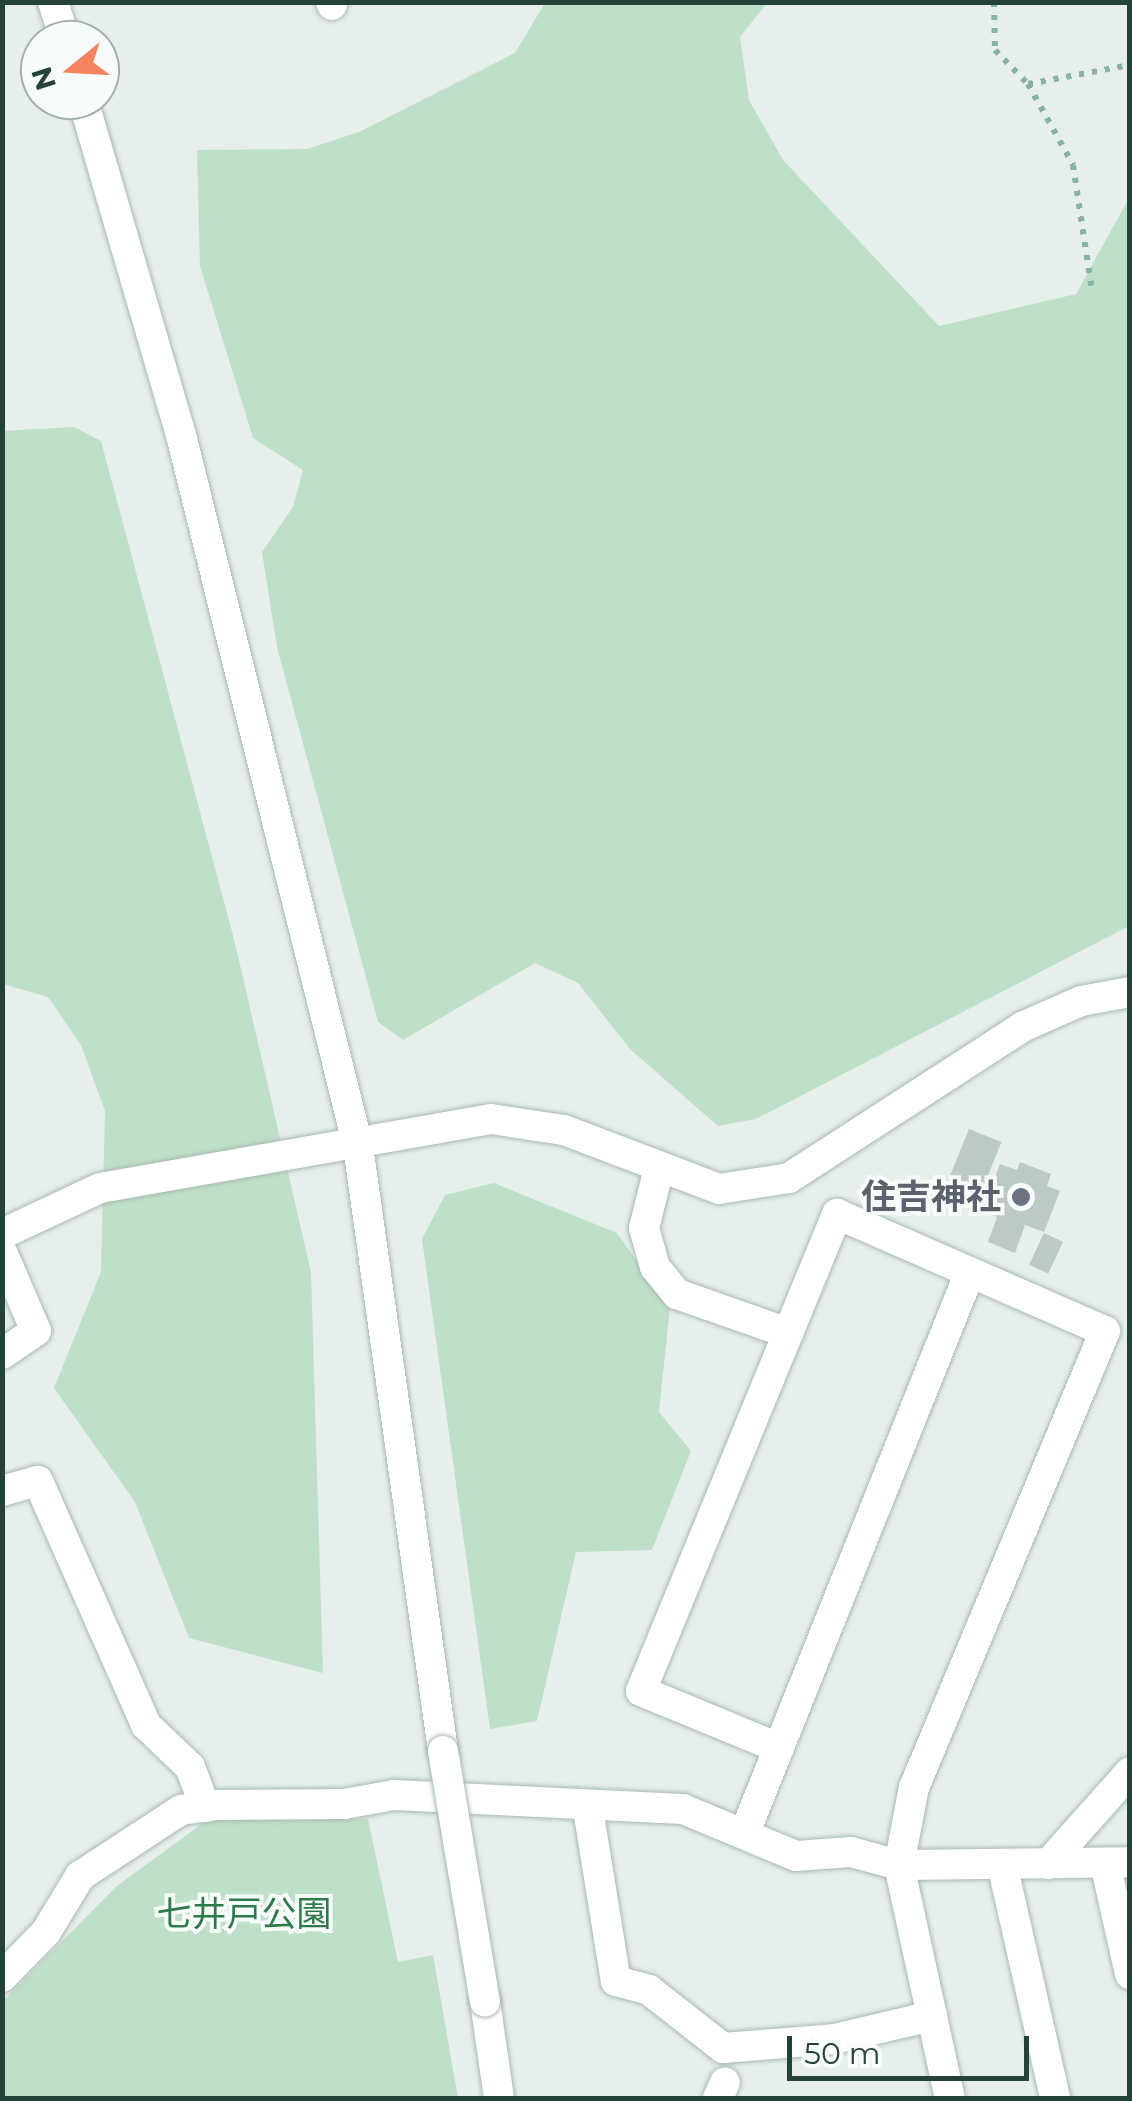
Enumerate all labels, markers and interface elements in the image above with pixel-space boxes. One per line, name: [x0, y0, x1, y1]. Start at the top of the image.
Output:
north arrow: [20, 20, 120, 120]
text: N: [24, 63, 63, 95]
place label: 住吉神社: [861, 1176, 1001, 1218]
marker: 住吉神社: [1010, 1186, 1032, 1208]
park label: 七井戸公園: [157, 1893, 331, 1935]
scale bar: [792, 2016, 1034, 2078]
text: 50 m: [804, 2035, 881, 2072]

